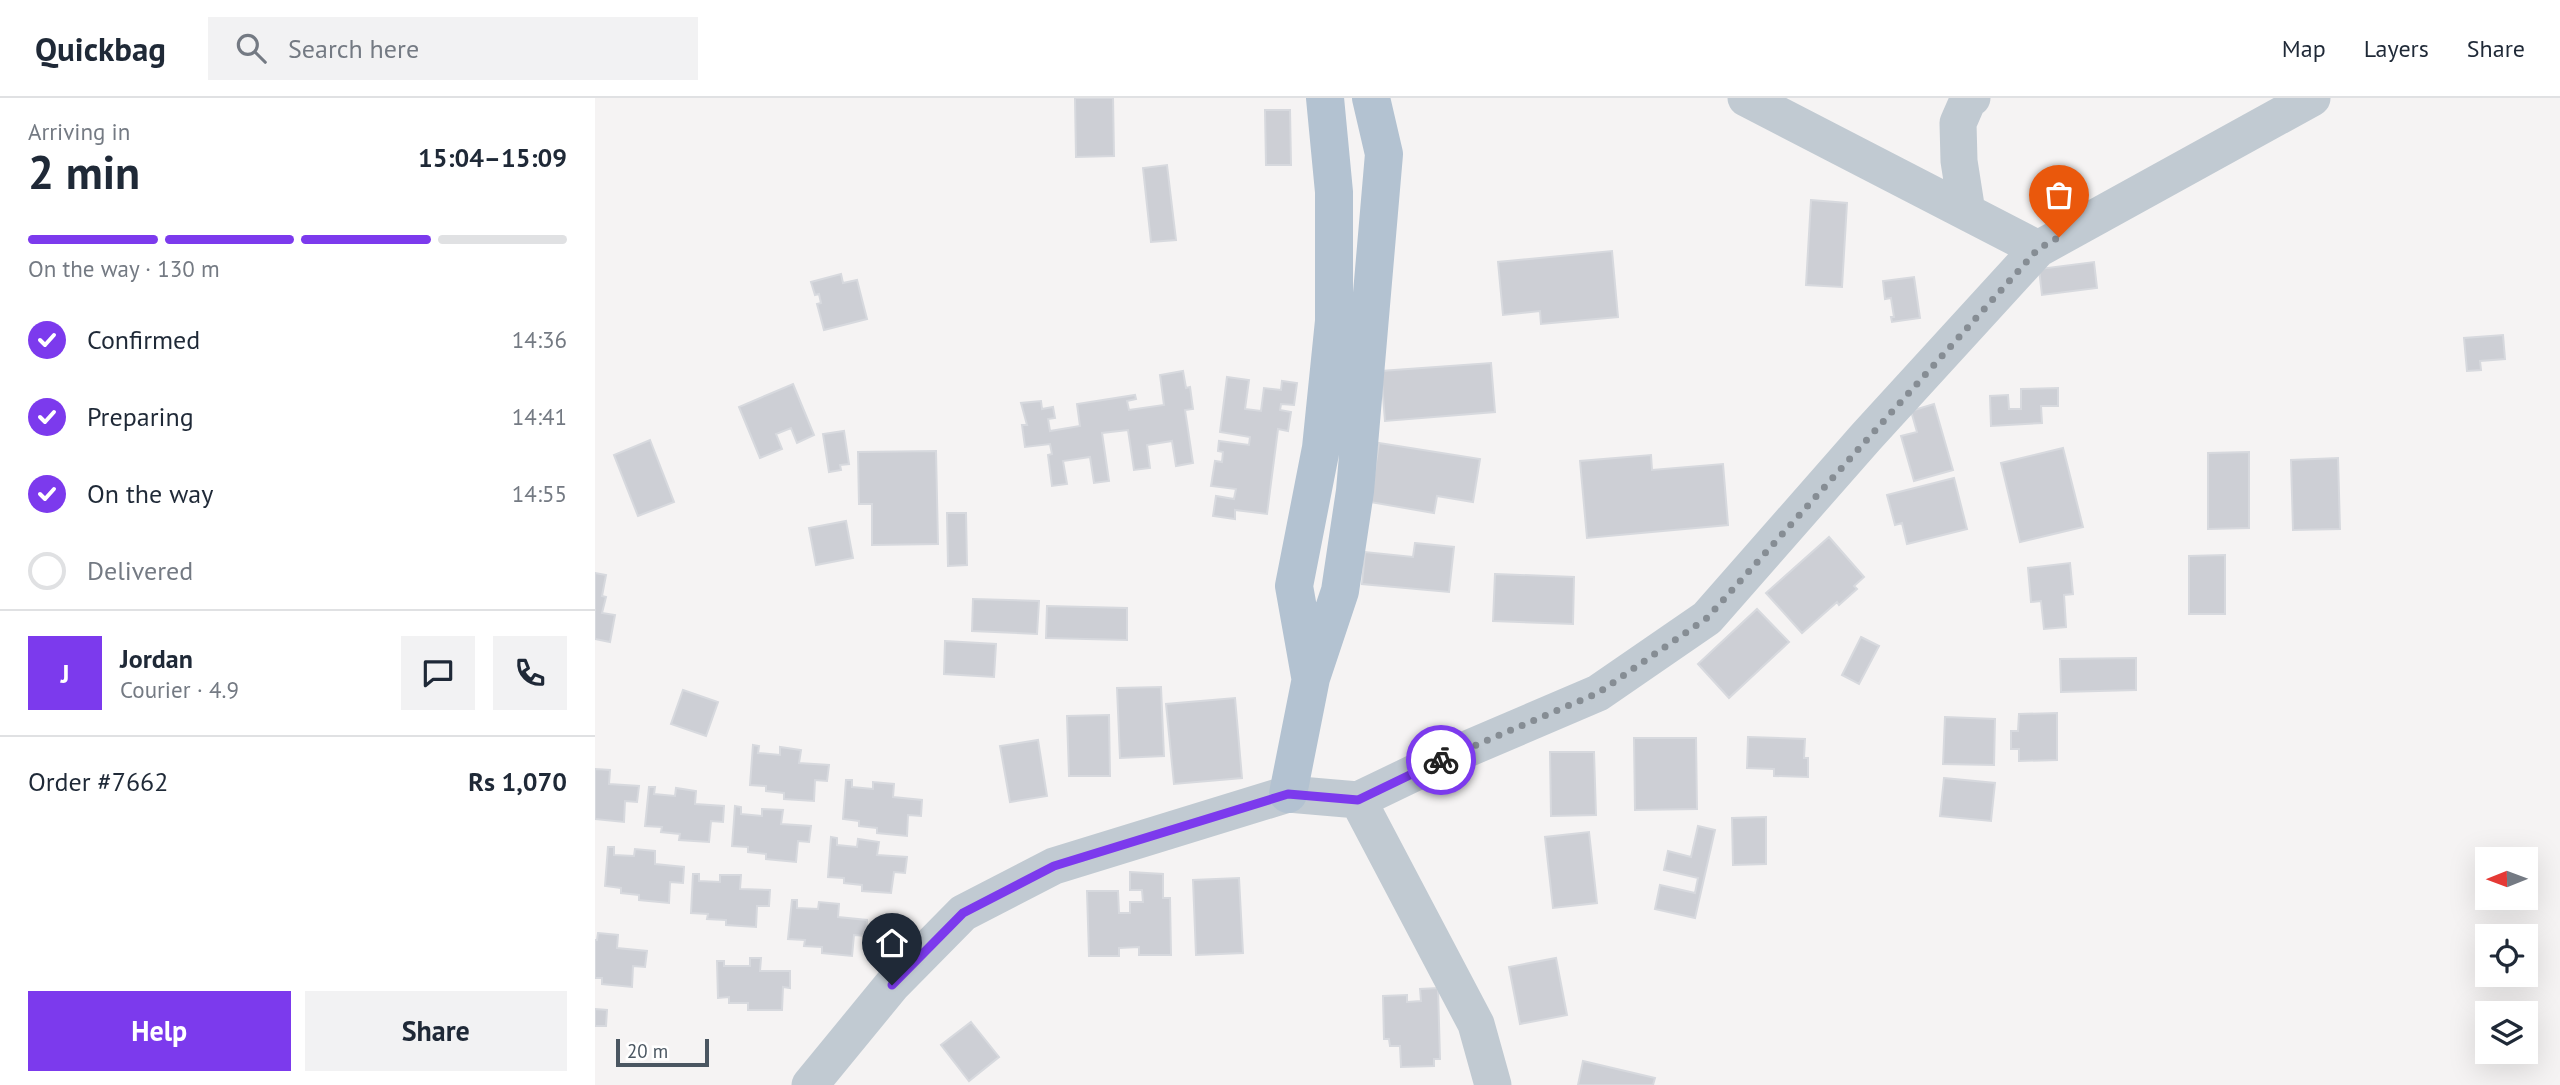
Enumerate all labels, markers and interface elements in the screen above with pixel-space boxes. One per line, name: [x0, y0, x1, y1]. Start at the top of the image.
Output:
search box: [208, 17, 698, 80]
text: Quickbag: [35, 27, 166, 70]
icon: search: [232, 29, 270, 67]
text: Search here: [288, 32, 419, 65]
text: Map: [2282, 33, 2326, 64]
text: Layers: [2364, 33, 2429, 64]
text: Share: [2467, 33, 2525, 64]
text: Arriving in: [28, 117, 130, 146]
text: 15:04–15:09: [418, 141, 567, 174]
text: 2 min: [28, 142, 140, 202]
pin: [2029, 165, 2089, 237]
icon: bag: [2040, 176, 2078, 214]
text: On the way · 130 m: [28, 254, 220, 283]
icon: check: [28, 321, 66, 359]
text: Confirmed: [87, 323, 200, 356]
text: 14:36: [512, 325, 567, 354]
icon: check: [28, 398, 66, 436]
text: Preparing: [87, 400, 194, 433]
text: 14:41: [512, 402, 567, 431]
icon: check: [28, 475, 66, 513]
text: On the way: [87, 477, 213, 510]
text: 14:55: [512, 479, 567, 508]
text: Delivered: [87, 554, 193, 587]
button: chat: [401, 636, 475, 710]
button: phone: [493, 636, 567, 710]
text: Jordan: [120, 642, 193, 675]
text: J: [61, 657, 69, 690]
text: Courier · 4.9: [120, 675, 239, 704]
courier: [1406, 725, 1476, 795]
icon: bike: [1422, 741, 1460, 779]
text: Order #7662: [28, 765, 168, 798]
text: Rs 1,070: [468, 765, 567, 798]
north arrow: [2475, 847, 2537, 910]
map controls: [2475, 847, 2538, 1064]
pin: [862, 913, 922, 985]
icon: home: [873, 924, 911, 962]
button: locate: [2475, 924, 2538, 987]
button: Help: [28, 991, 291, 1071]
button: Share: [305, 991, 567, 1071]
button: layers: [2475, 1001, 2538, 1064]
scale bar: [616, 1036, 709, 1068]
text: 20 m: [627, 1039, 668, 1063]

